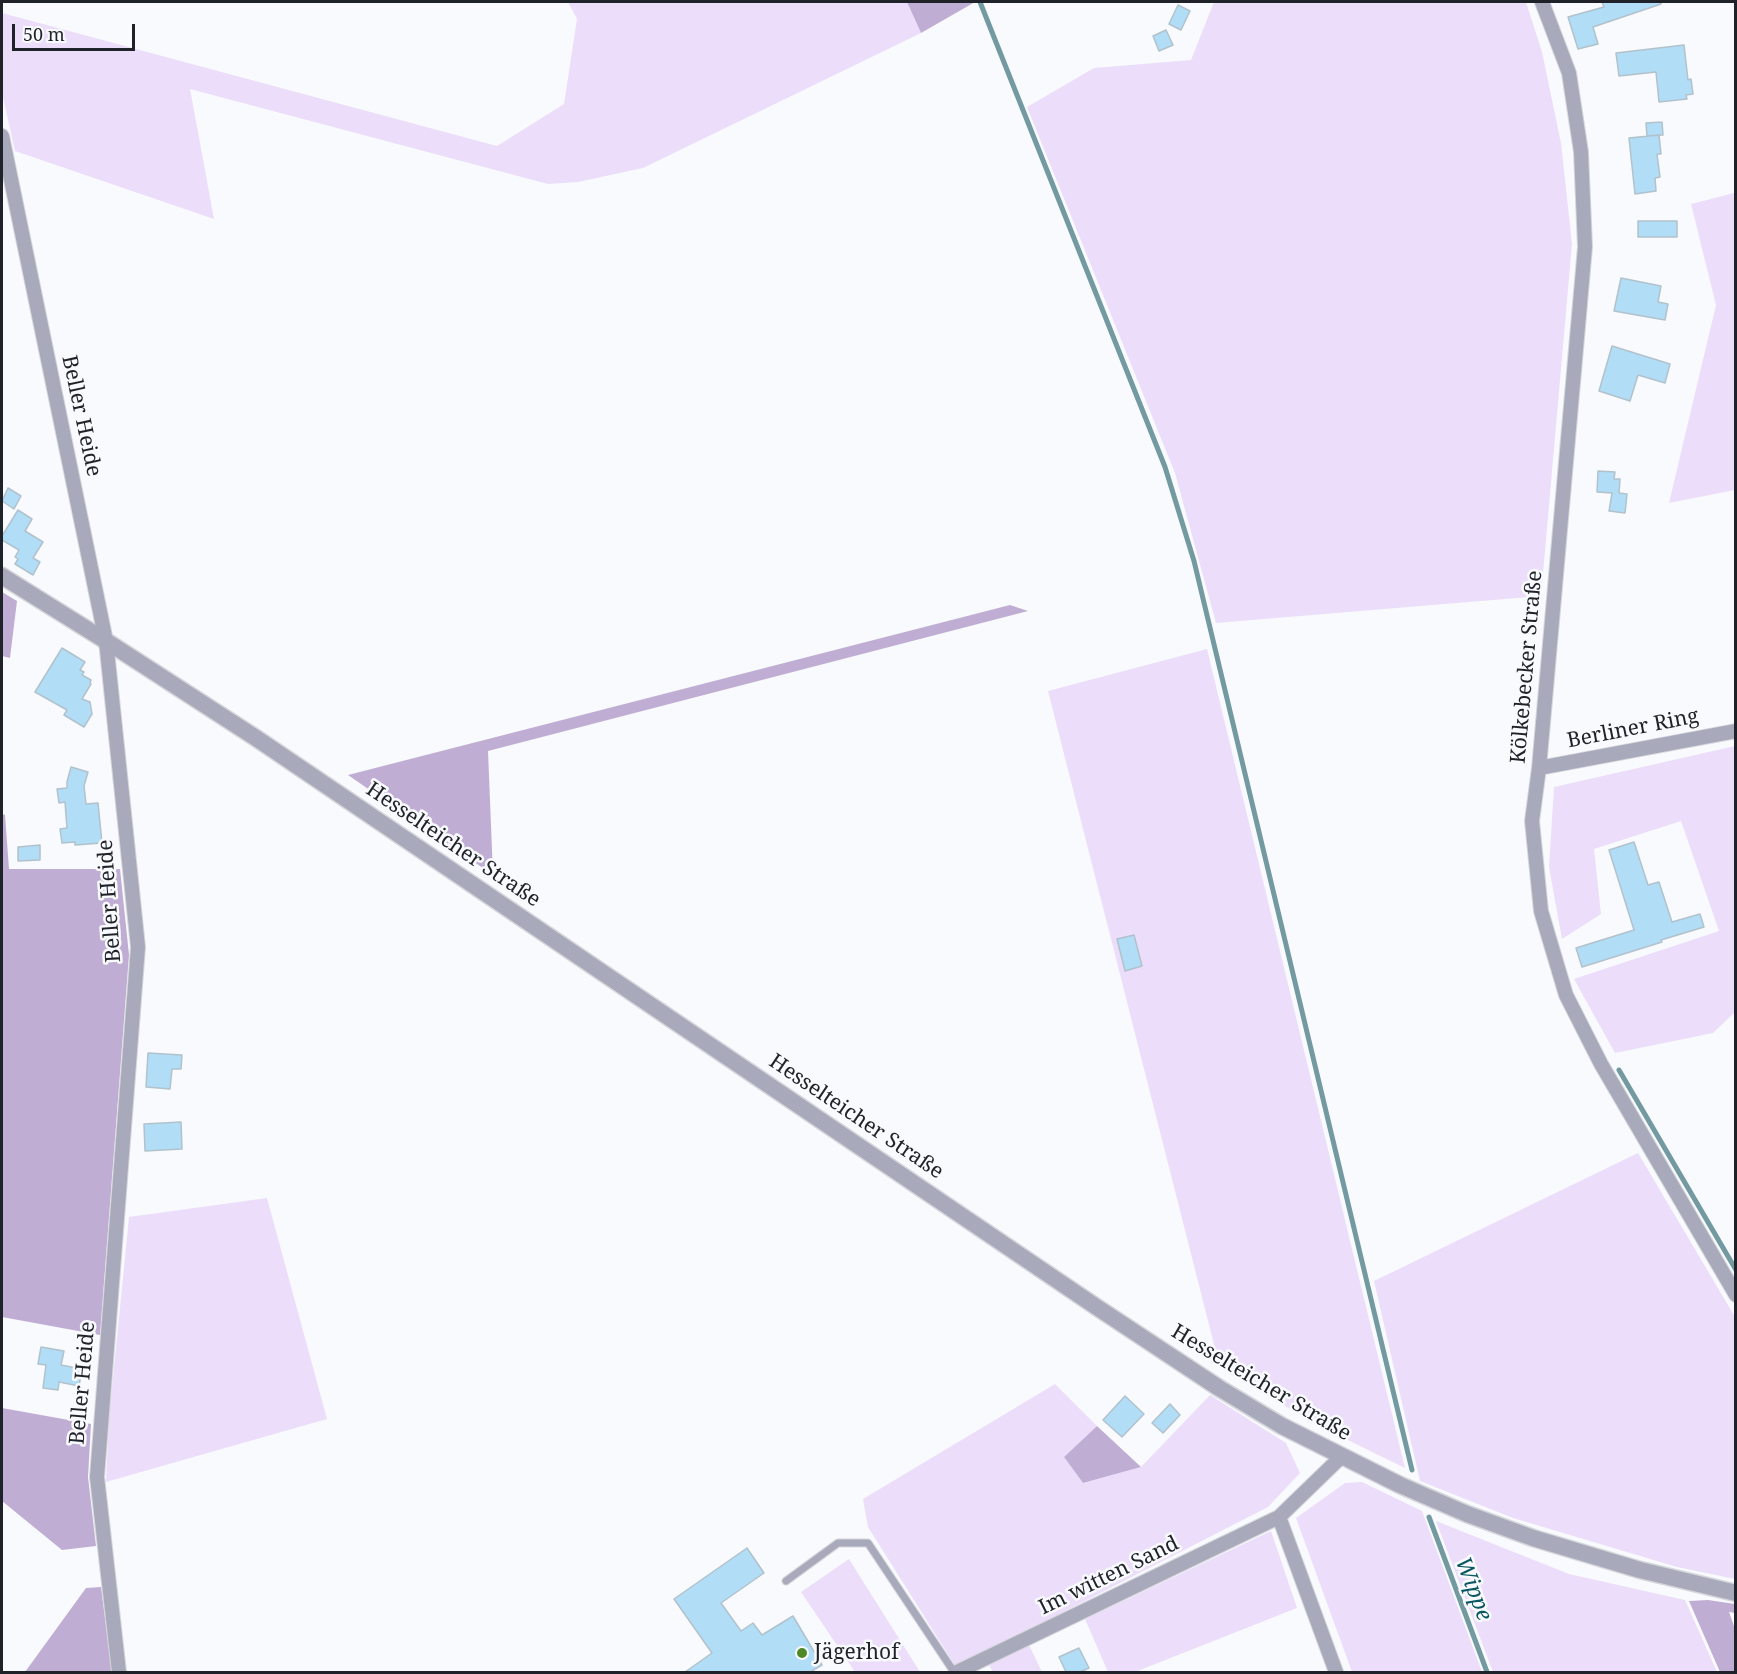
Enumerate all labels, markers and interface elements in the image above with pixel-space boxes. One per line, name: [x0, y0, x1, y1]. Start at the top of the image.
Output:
scale bar: [15, 12, 138, 50]
text: 50 m: [23, 22, 65, 46]
street label: Beller Heide: [56, 353, 106, 479]
street label: Kölkebecker Straße: [1506, 569, 1548, 765]
street label: Berliner Ring: [1565, 704, 1701, 754]
street label: Hesselteicher Straße: [361, 777, 545, 913]
street label: Beller Heide: [93, 839, 127, 963]
street label: Hesselteicher Straße: [764, 1049, 948, 1185]
street label: Hesselteicher Straße: [1167, 1319, 1355, 1447]
street label: Beller Heide: [65, 1320, 101, 1446]
street label: Im witten Sand: [1035, 1531, 1183, 1621]
water label: Wippe: [1449, 1554, 1497, 1624]
place label: Jägerhof: [814, 1640, 899, 1666]
marker: Jägerhof: [795, 1646, 809, 1660]

